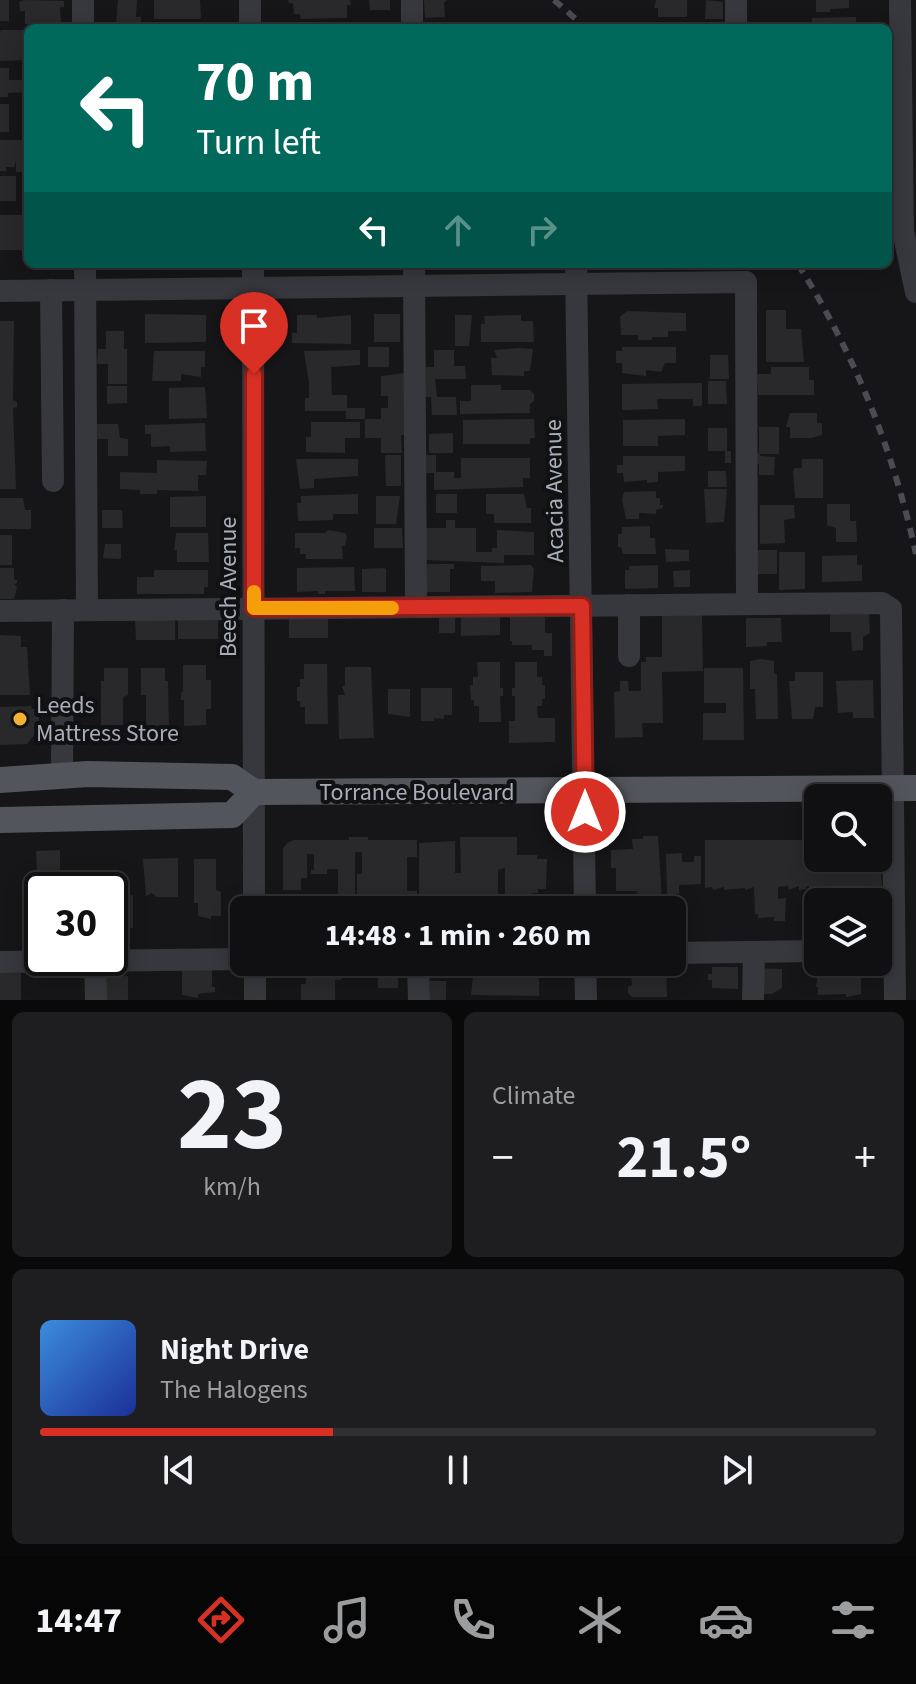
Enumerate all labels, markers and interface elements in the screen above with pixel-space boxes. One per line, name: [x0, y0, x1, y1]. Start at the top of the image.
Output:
text: 70 m: [196, 43, 314, 122]
icon: left: [64, 56, 168, 160]
text: Turn left: [196, 117, 321, 168]
icon: left: [352, 208, 396, 252]
icon: ahead: [436, 208, 480, 252]
icon: right: [520, 208, 564, 252]
pin: [220, 292, 288, 374]
icon: arrive: [232, 304, 276, 348]
street label: Acacia Avenue: [536, 419, 573, 563]
street label: Beech Avenue: [211, 517, 246, 657]
place label: Leeds Mattress Store: [36, 688, 179, 751]
marker: Leeds Mattress Store: [11, 710, 29, 728]
position arrow: [543, 770, 627, 854]
street label: Torrance Boulevard: [319, 775, 515, 810]
map controls: [804, 784, 892, 976]
button: search: [804, 784, 892, 872]
speed limit sign: 30: [24, 872, 128, 976]
button: layers: [804, 888, 892, 976]
text: 14:48 · 1 min · 260 m: [325, 914, 591, 957]
text: 23: [177, 1042, 287, 1190]
text: Climate: [492, 1077, 576, 1114]
text: 21.5°: [617, 1116, 751, 1201]
text: −: [492, 1127, 514, 1190]
text: +: [854, 1127, 876, 1190]
text: km/h: [203, 1168, 261, 1205]
text: Night Drive: [160, 1328, 309, 1371]
text: The Halogens: [160, 1371, 308, 1408]
icon: previous: [157, 1448, 201, 1492]
icon: pause: [436, 1448, 480, 1492]
icon: next: [715, 1448, 759, 1492]
icon: directions: [193, 1592, 249, 1648]
icon: music: [319, 1592, 375, 1648]
icon: phone: [445, 1592, 501, 1648]
icon: climate: [572, 1592, 628, 1648]
icon: car: [698, 1592, 754, 1648]
icon: filters: [825, 1592, 881, 1648]
text: 14:47: [35, 1595, 122, 1646]

